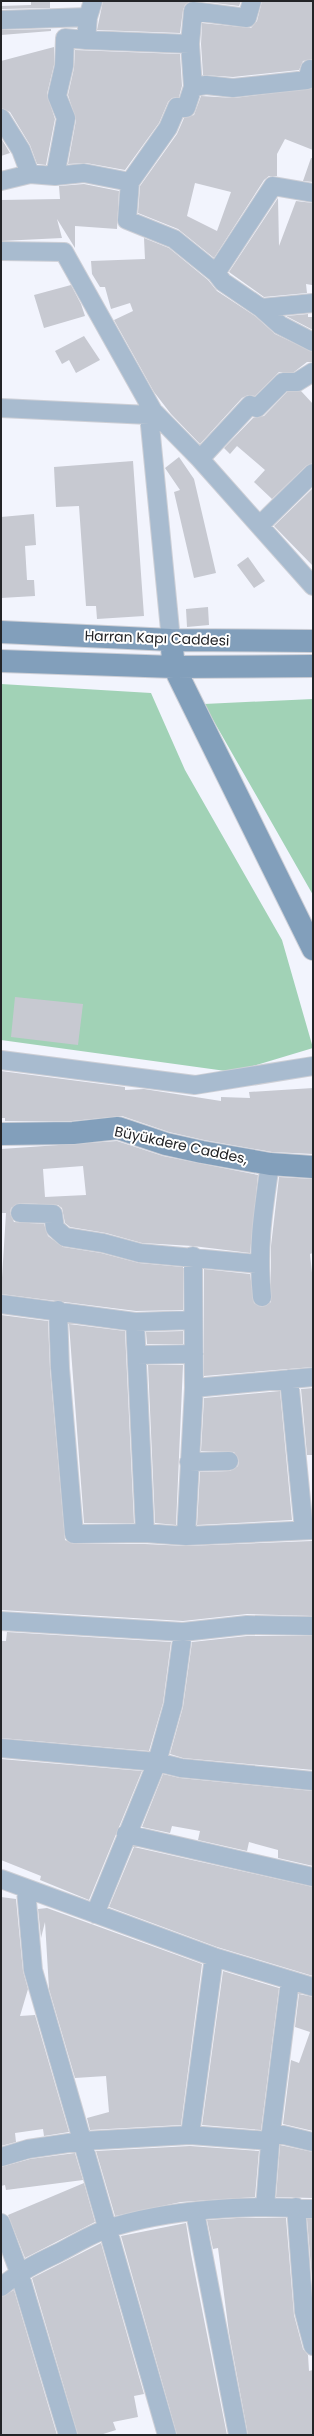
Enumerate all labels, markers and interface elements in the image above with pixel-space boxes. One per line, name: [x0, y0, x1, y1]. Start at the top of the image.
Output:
street label: Harran Kapı Caddesi: [84, 625, 230, 651]
street label: Büyükdere Caddes,: [113, 1121, 249, 1169]

